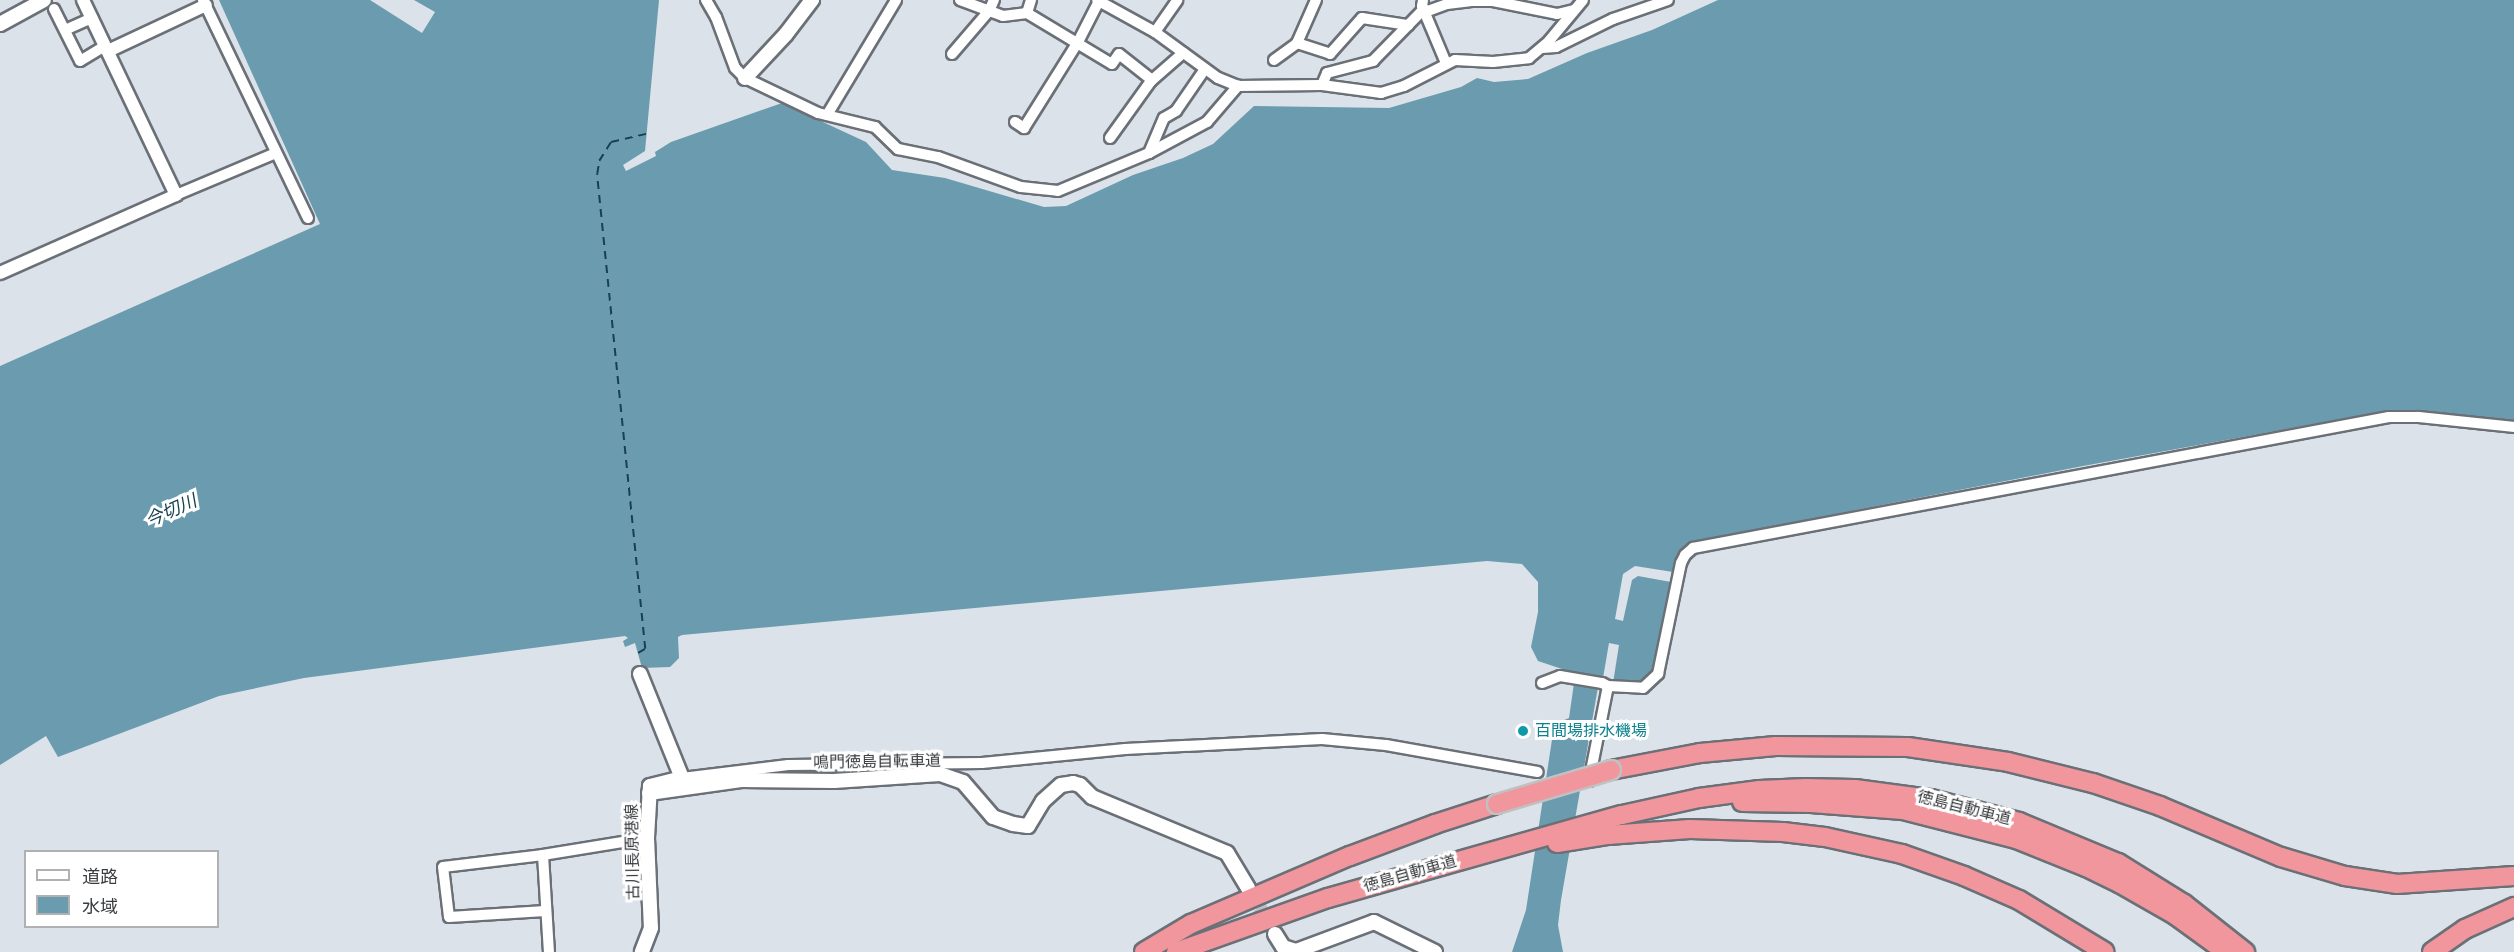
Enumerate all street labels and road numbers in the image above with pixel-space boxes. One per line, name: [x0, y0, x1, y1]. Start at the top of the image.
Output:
street label: 鳴門徳島自転車道: [813, 751, 941, 773]
street label: 徳島自動車道: [1915, 787, 2013, 829]
street label: 古川長原港線: [623, 804, 643, 900]
street label: 徳島自動車道: [1361, 852, 1459, 896]

